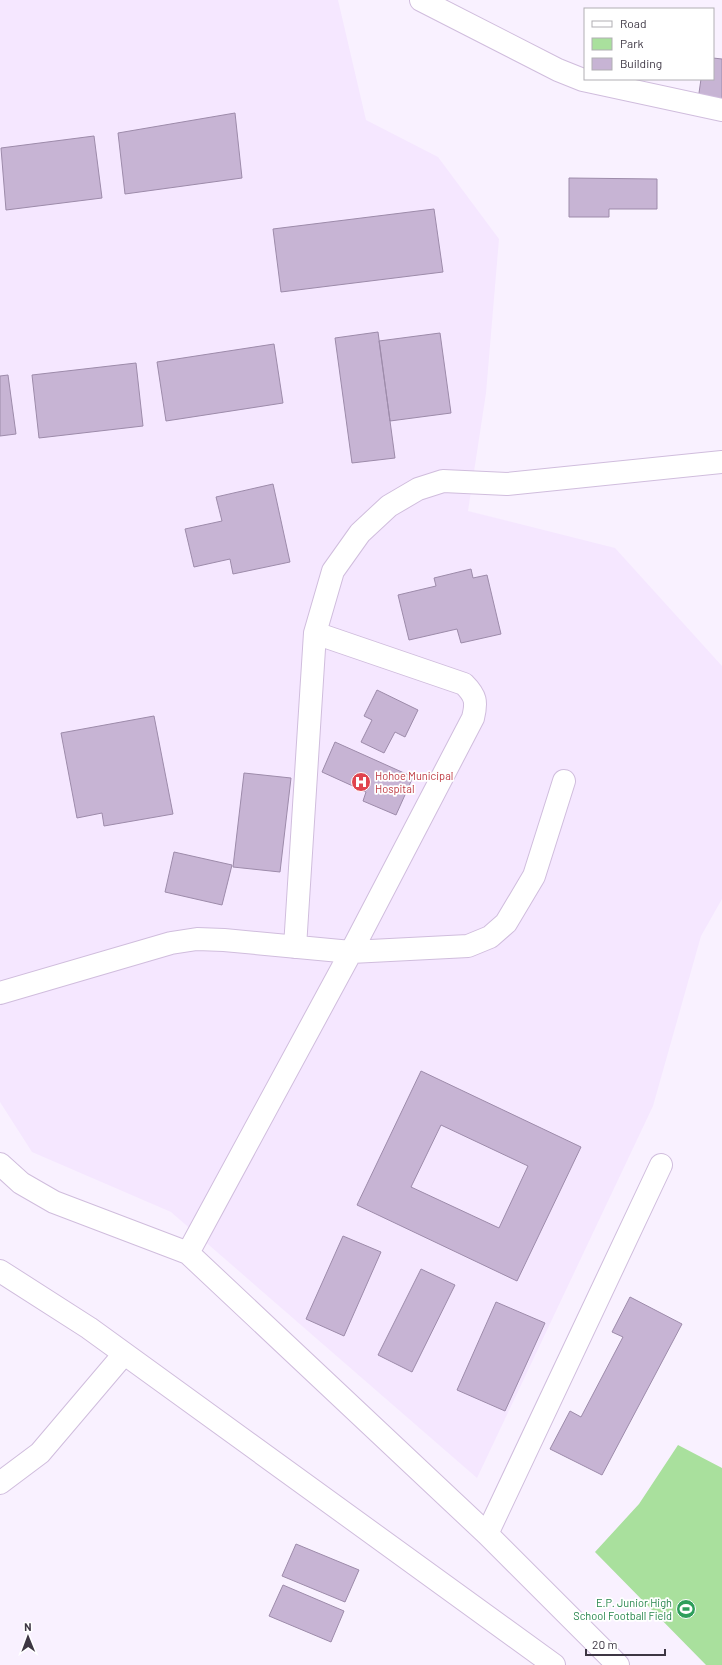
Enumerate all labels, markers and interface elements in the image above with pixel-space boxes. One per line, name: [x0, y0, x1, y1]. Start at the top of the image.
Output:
legend: [584, 8, 714, 80]
text: Road: [620, 16, 647, 30]
text: Park: [620, 36, 644, 50]
text: Building: [620, 56, 662, 70]
place label: Hohoe Municipal Hospital: [375, 769, 453, 795]
hospital icon: Hohoe Municipal Hospital: [350, 771, 372, 793]
place label: E.P. Junior High School Football Field: [573, 1596, 672, 1622]
sports icon: E.P. Junior High School Football Field: [675, 1598, 697, 1620]
north arrow: [8, 1617, 48, 1657]
text: N: [24, 1620, 32, 1633]
scale bar: [586, 1631, 665, 1657]
text: 20 m: [592, 1637, 618, 1651]

